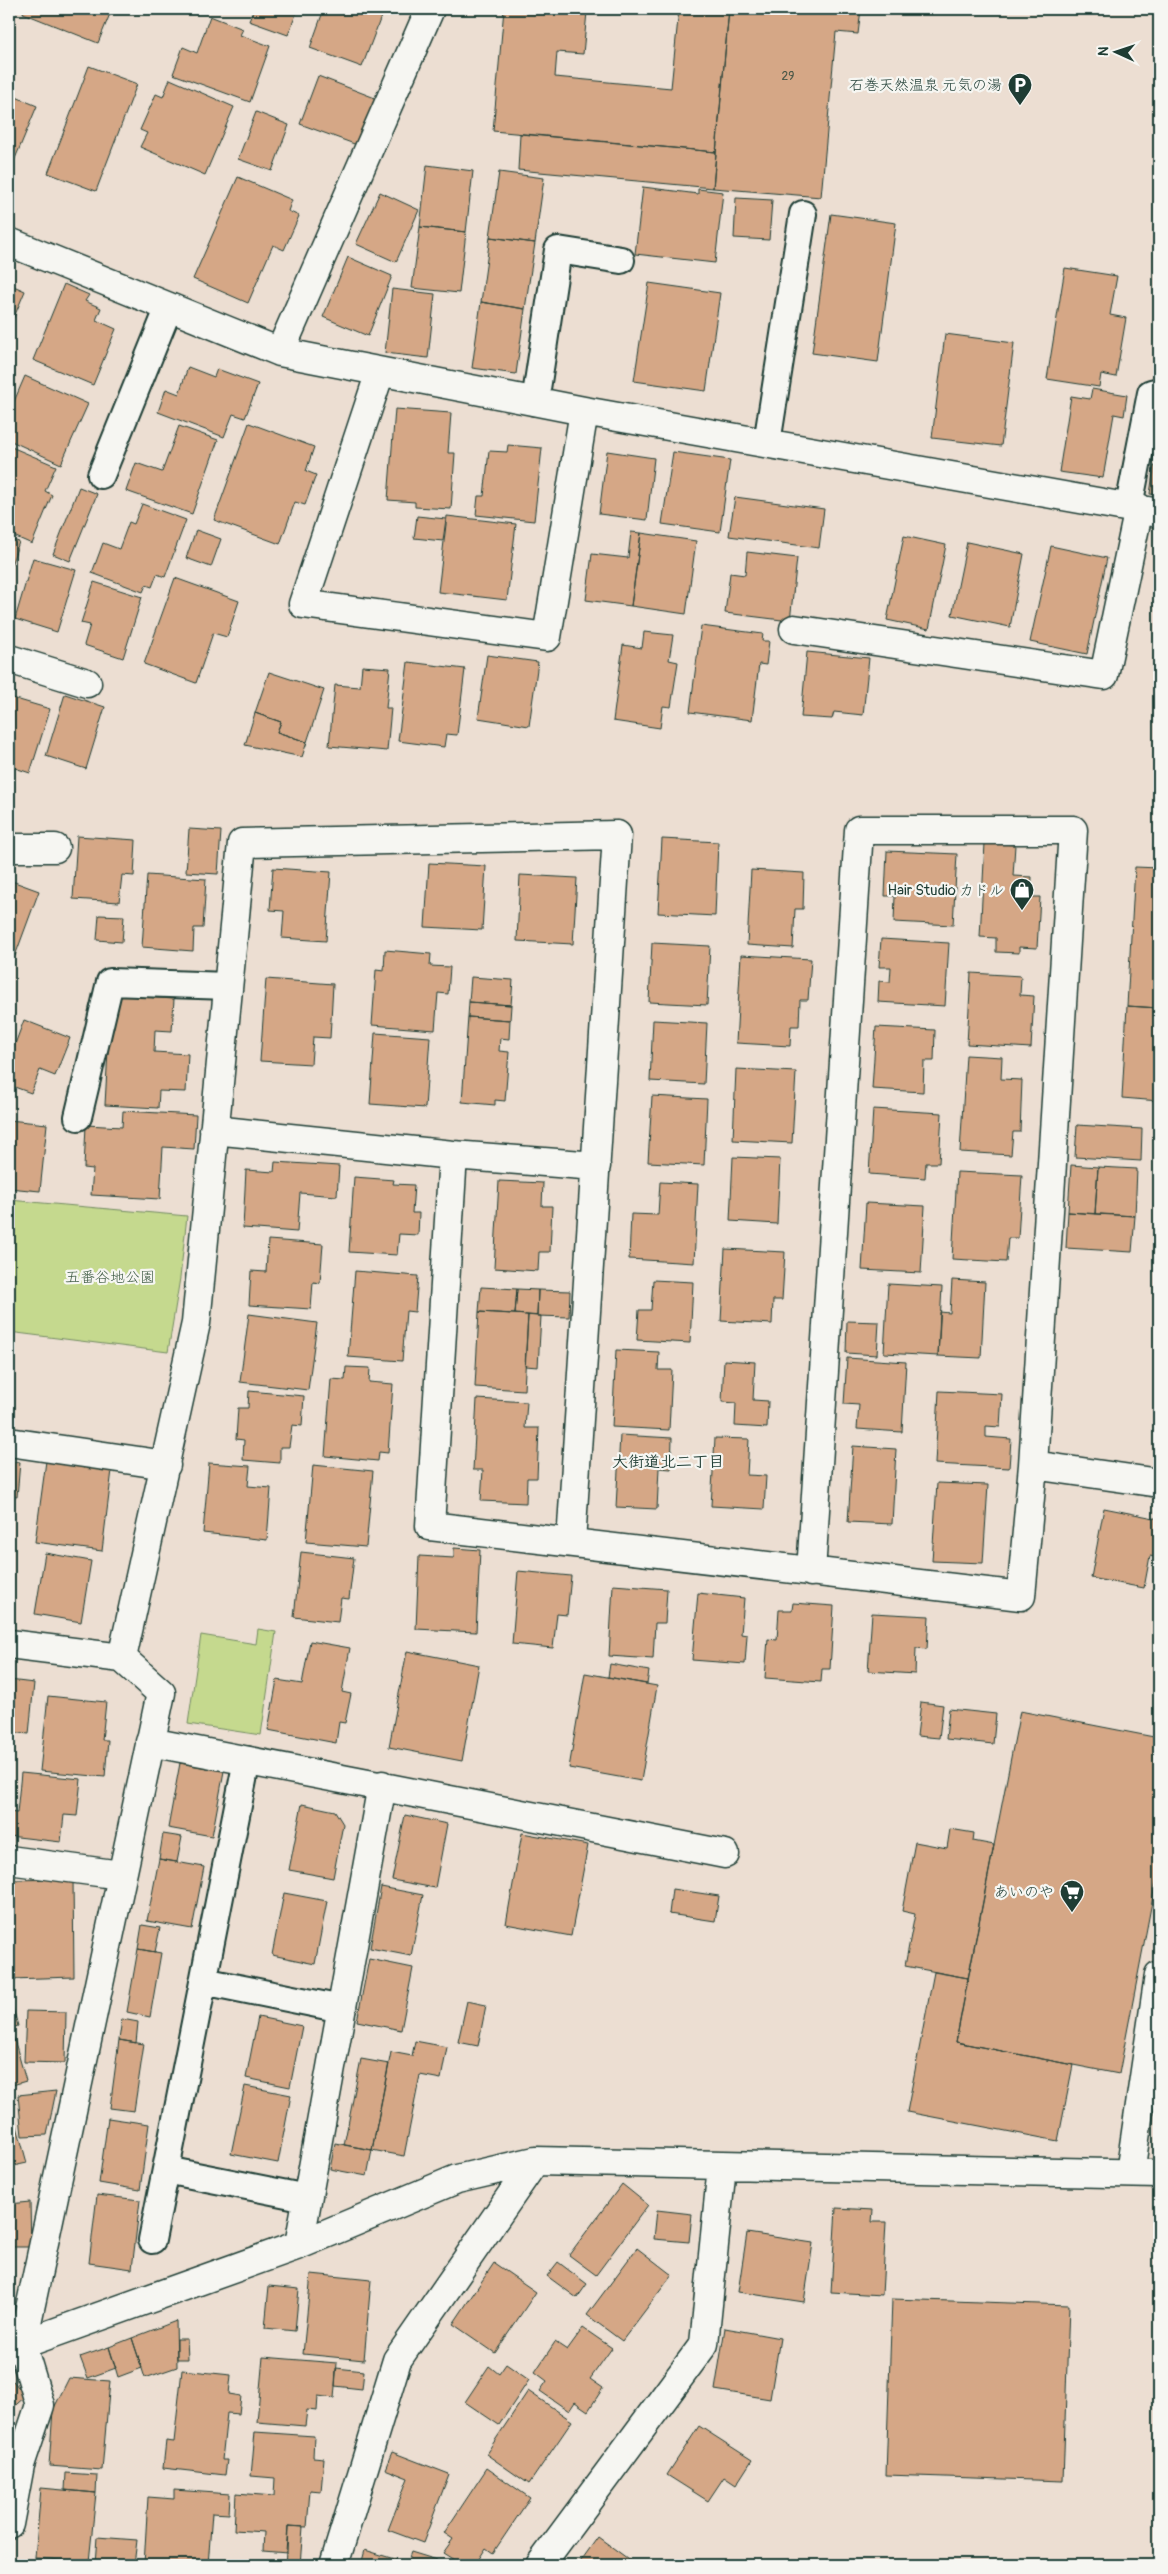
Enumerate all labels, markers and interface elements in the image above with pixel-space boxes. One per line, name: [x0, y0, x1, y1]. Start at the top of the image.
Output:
north arrow: [1090, 28, 1140, 78]
text: N: [1095, 46, 1112, 57]
house number: 29: [782, 69, 794, 84]
parking icon: 石巻天然温泉 元気の湯: [1007, 72, 1033, 106]
place label: 石巻天然温泉 元気の湯: [849, 76, 1002, 95]
shop icon: Hair Studio カドル: [1009, 877, 1035, 911]
place label: Hair Studio カドル: [888, 881, 1004, 900]
park label: 五番谷地公園: [65, 1268, 155, 1287]
district label: 大街道北二丁目: [612, 1452, 724, 1472]
supermarket icon: あいのや: [1059, 1879, 1085, 1913]
place label: あいのや: [994, 1883, 1054, 1902]

